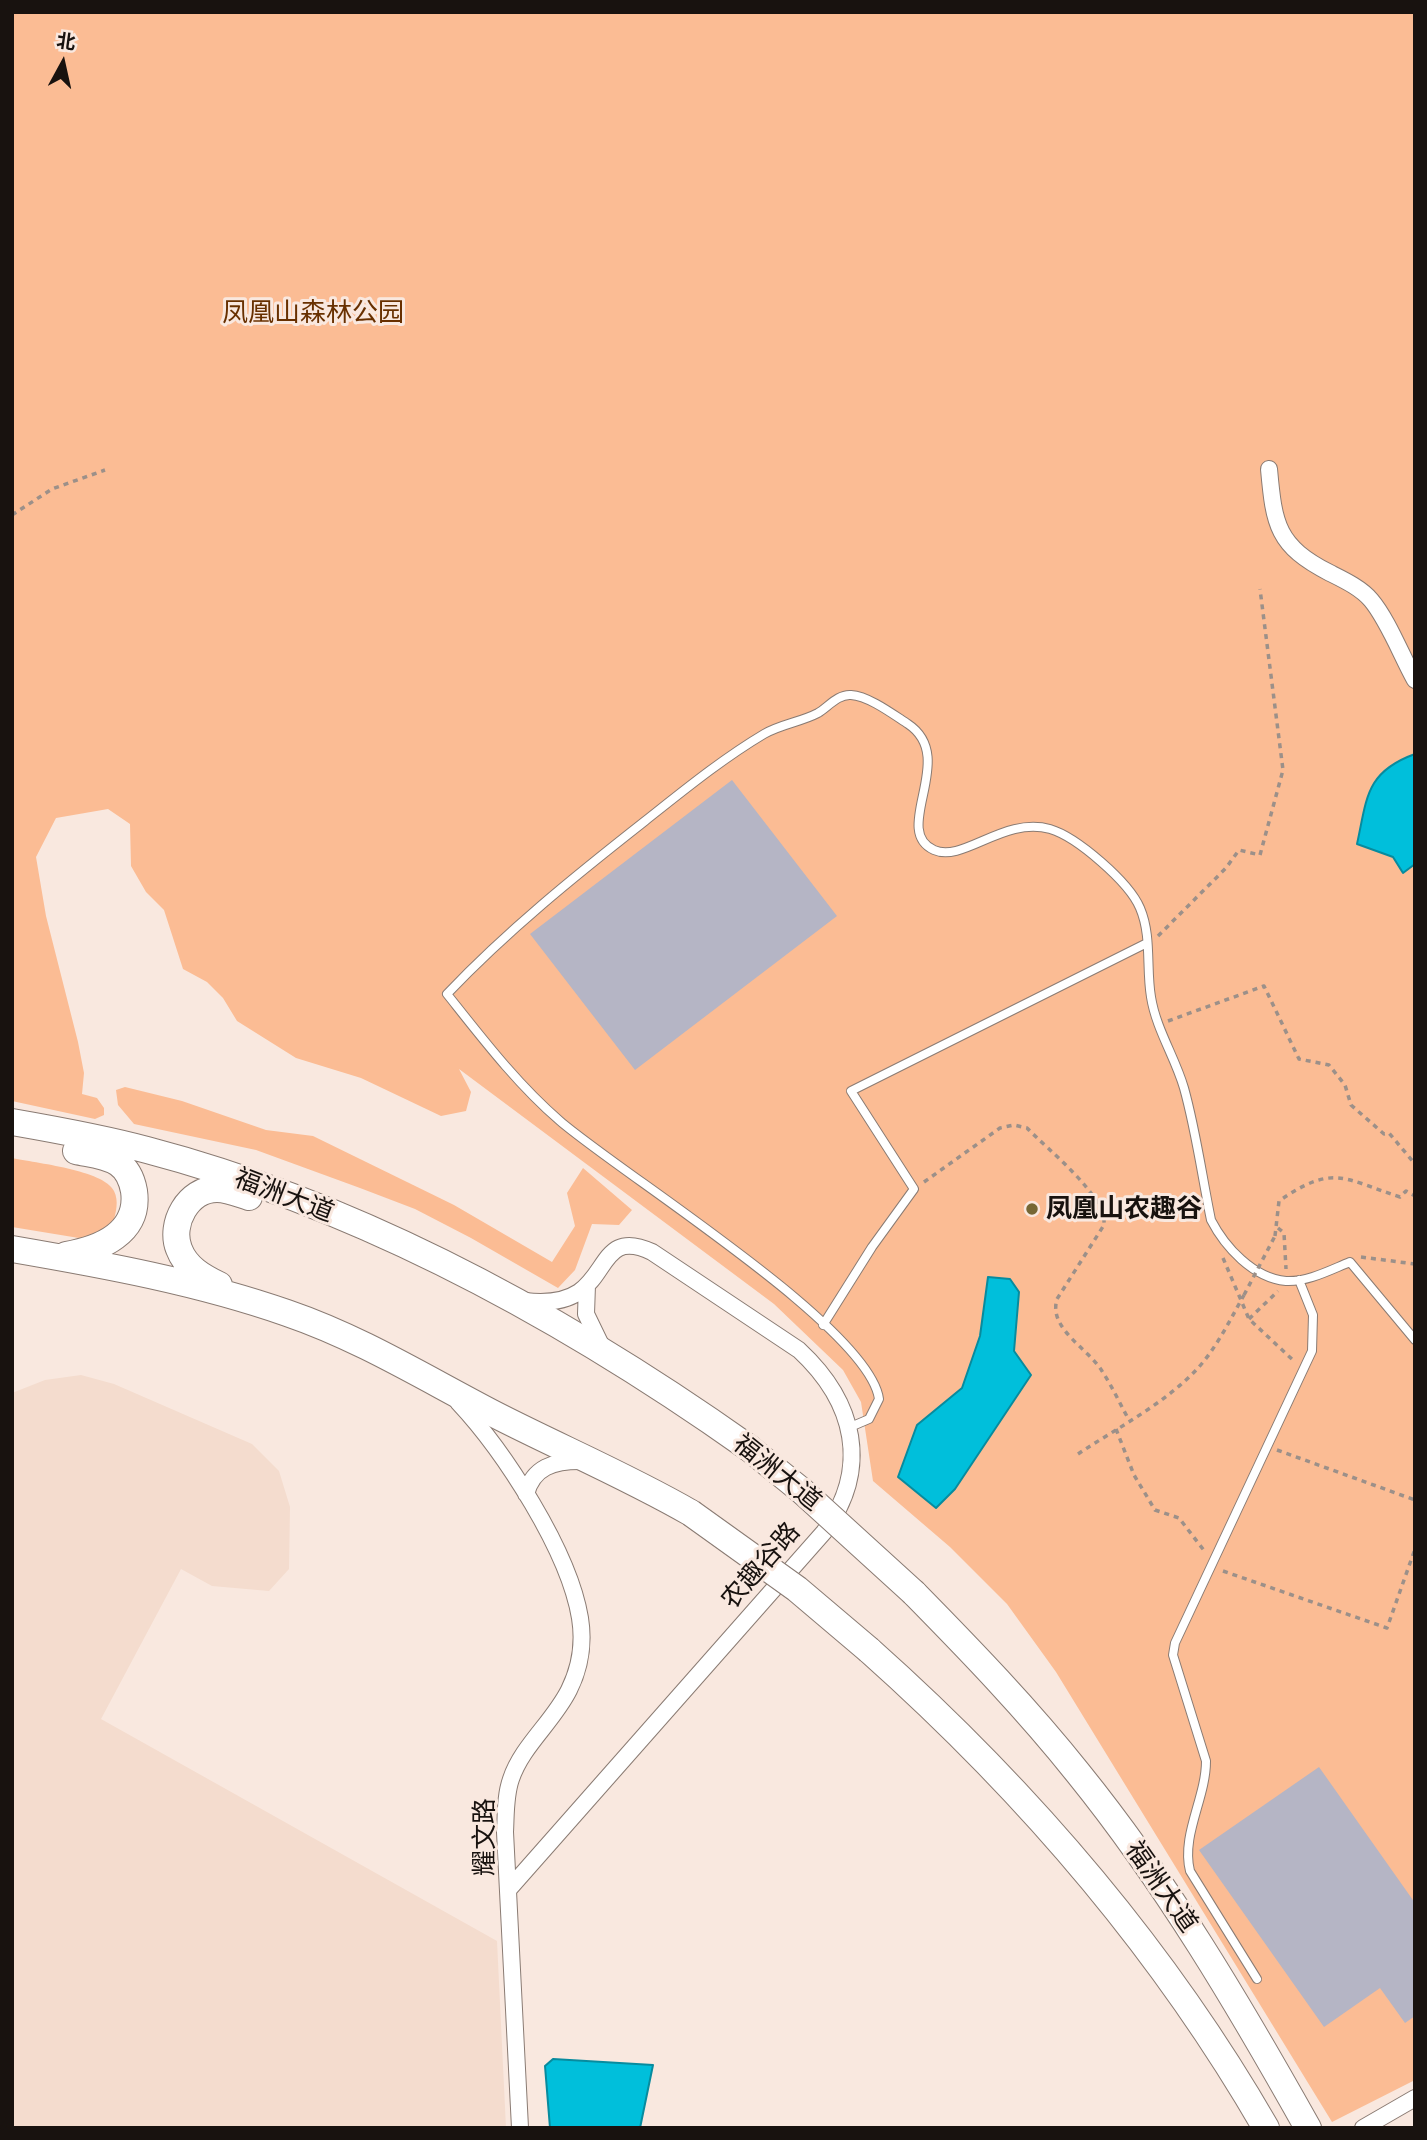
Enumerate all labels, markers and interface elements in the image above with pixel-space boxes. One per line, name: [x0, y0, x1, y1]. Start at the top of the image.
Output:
north arrow: [28, 28, 98, 98]
text: 北: [55, 29, 77, 54]
park label: 凤凰山森林公园: [222, 297, 404, 329]
street label: 福洲大道: [230, 1163, 338, 1229]
place label: 凤凰山农趣谷: [1046, 1193, 1202, 1225]
marker: 凤凰山农趣谷: [1024, 1201, 1040, 1217]
street label: 福洲大道: [727, 1428, 827, 1518]
street label: 农趣谷路: [715, 1517, 807, 1615]
street label: 耀文路: [469, 1798, 501, 1876]
street label: 福洲大道: [1118, 1835, 1204, 1939]

